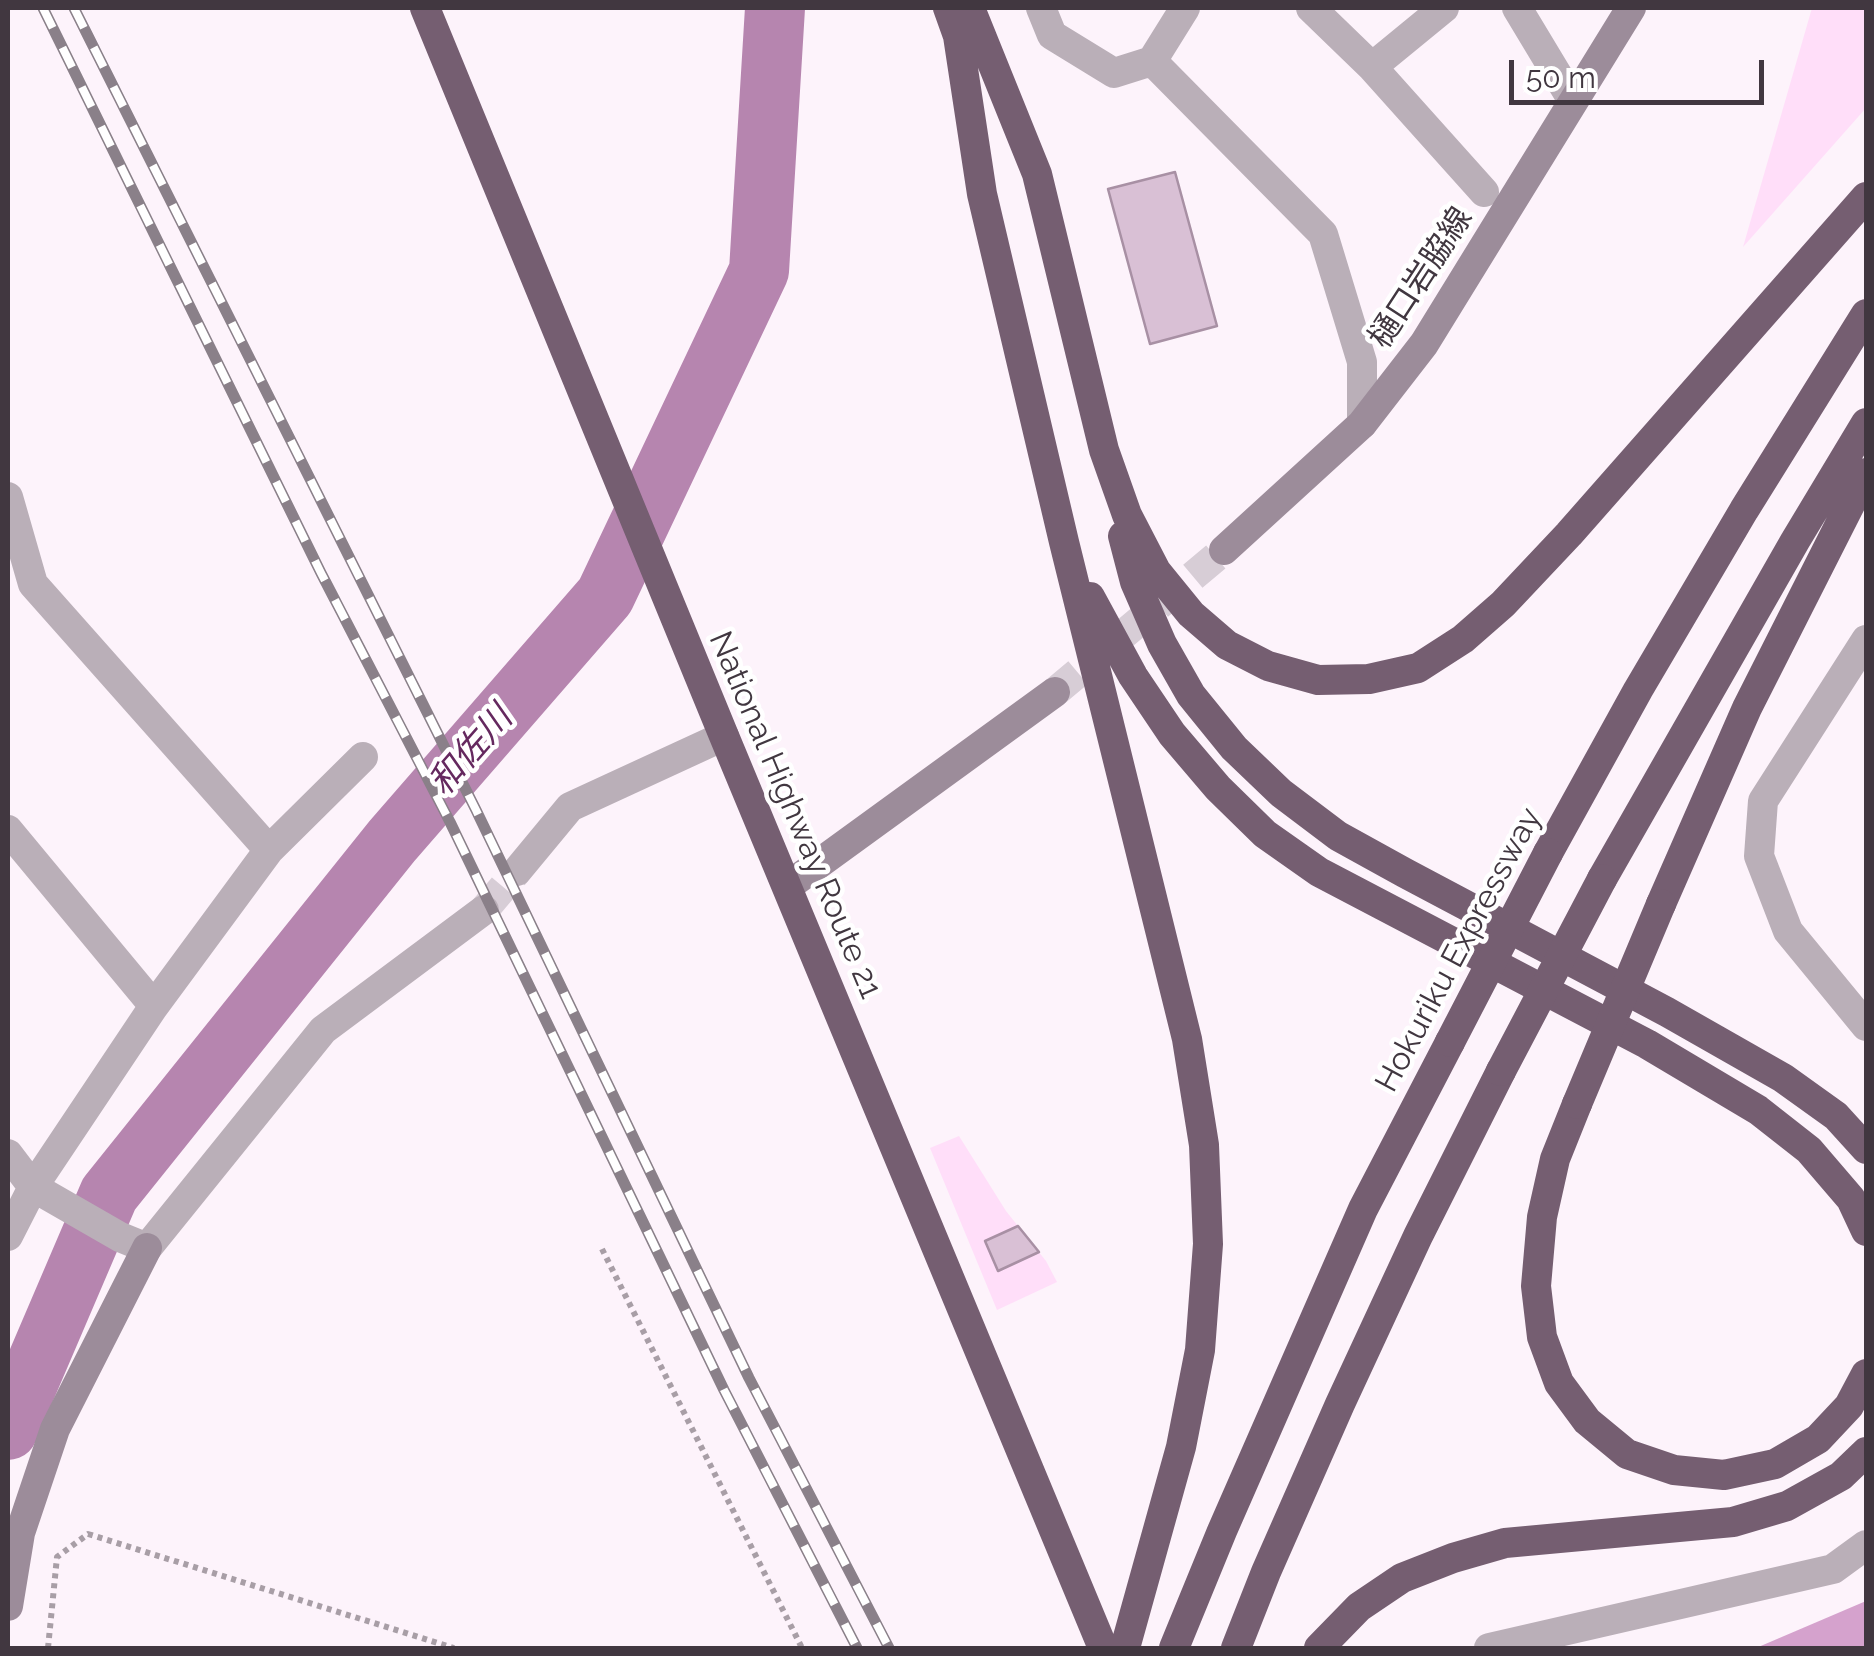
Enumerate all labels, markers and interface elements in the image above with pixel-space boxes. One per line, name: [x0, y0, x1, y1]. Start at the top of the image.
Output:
scale bar: [1514, 40, 1769, 102]
text: 50 m: [1526, 60, 1596, 95]
street label: 樋口岩脇線: [1361, 200, 1481, 356]
street label: National Highway Route 21: [700, 626, 890, 1004]
water label: 和佐川: [421, 698, 521, 804]
street label: Hokuriku Expressway: [1368, 801, 1550, 1099]

